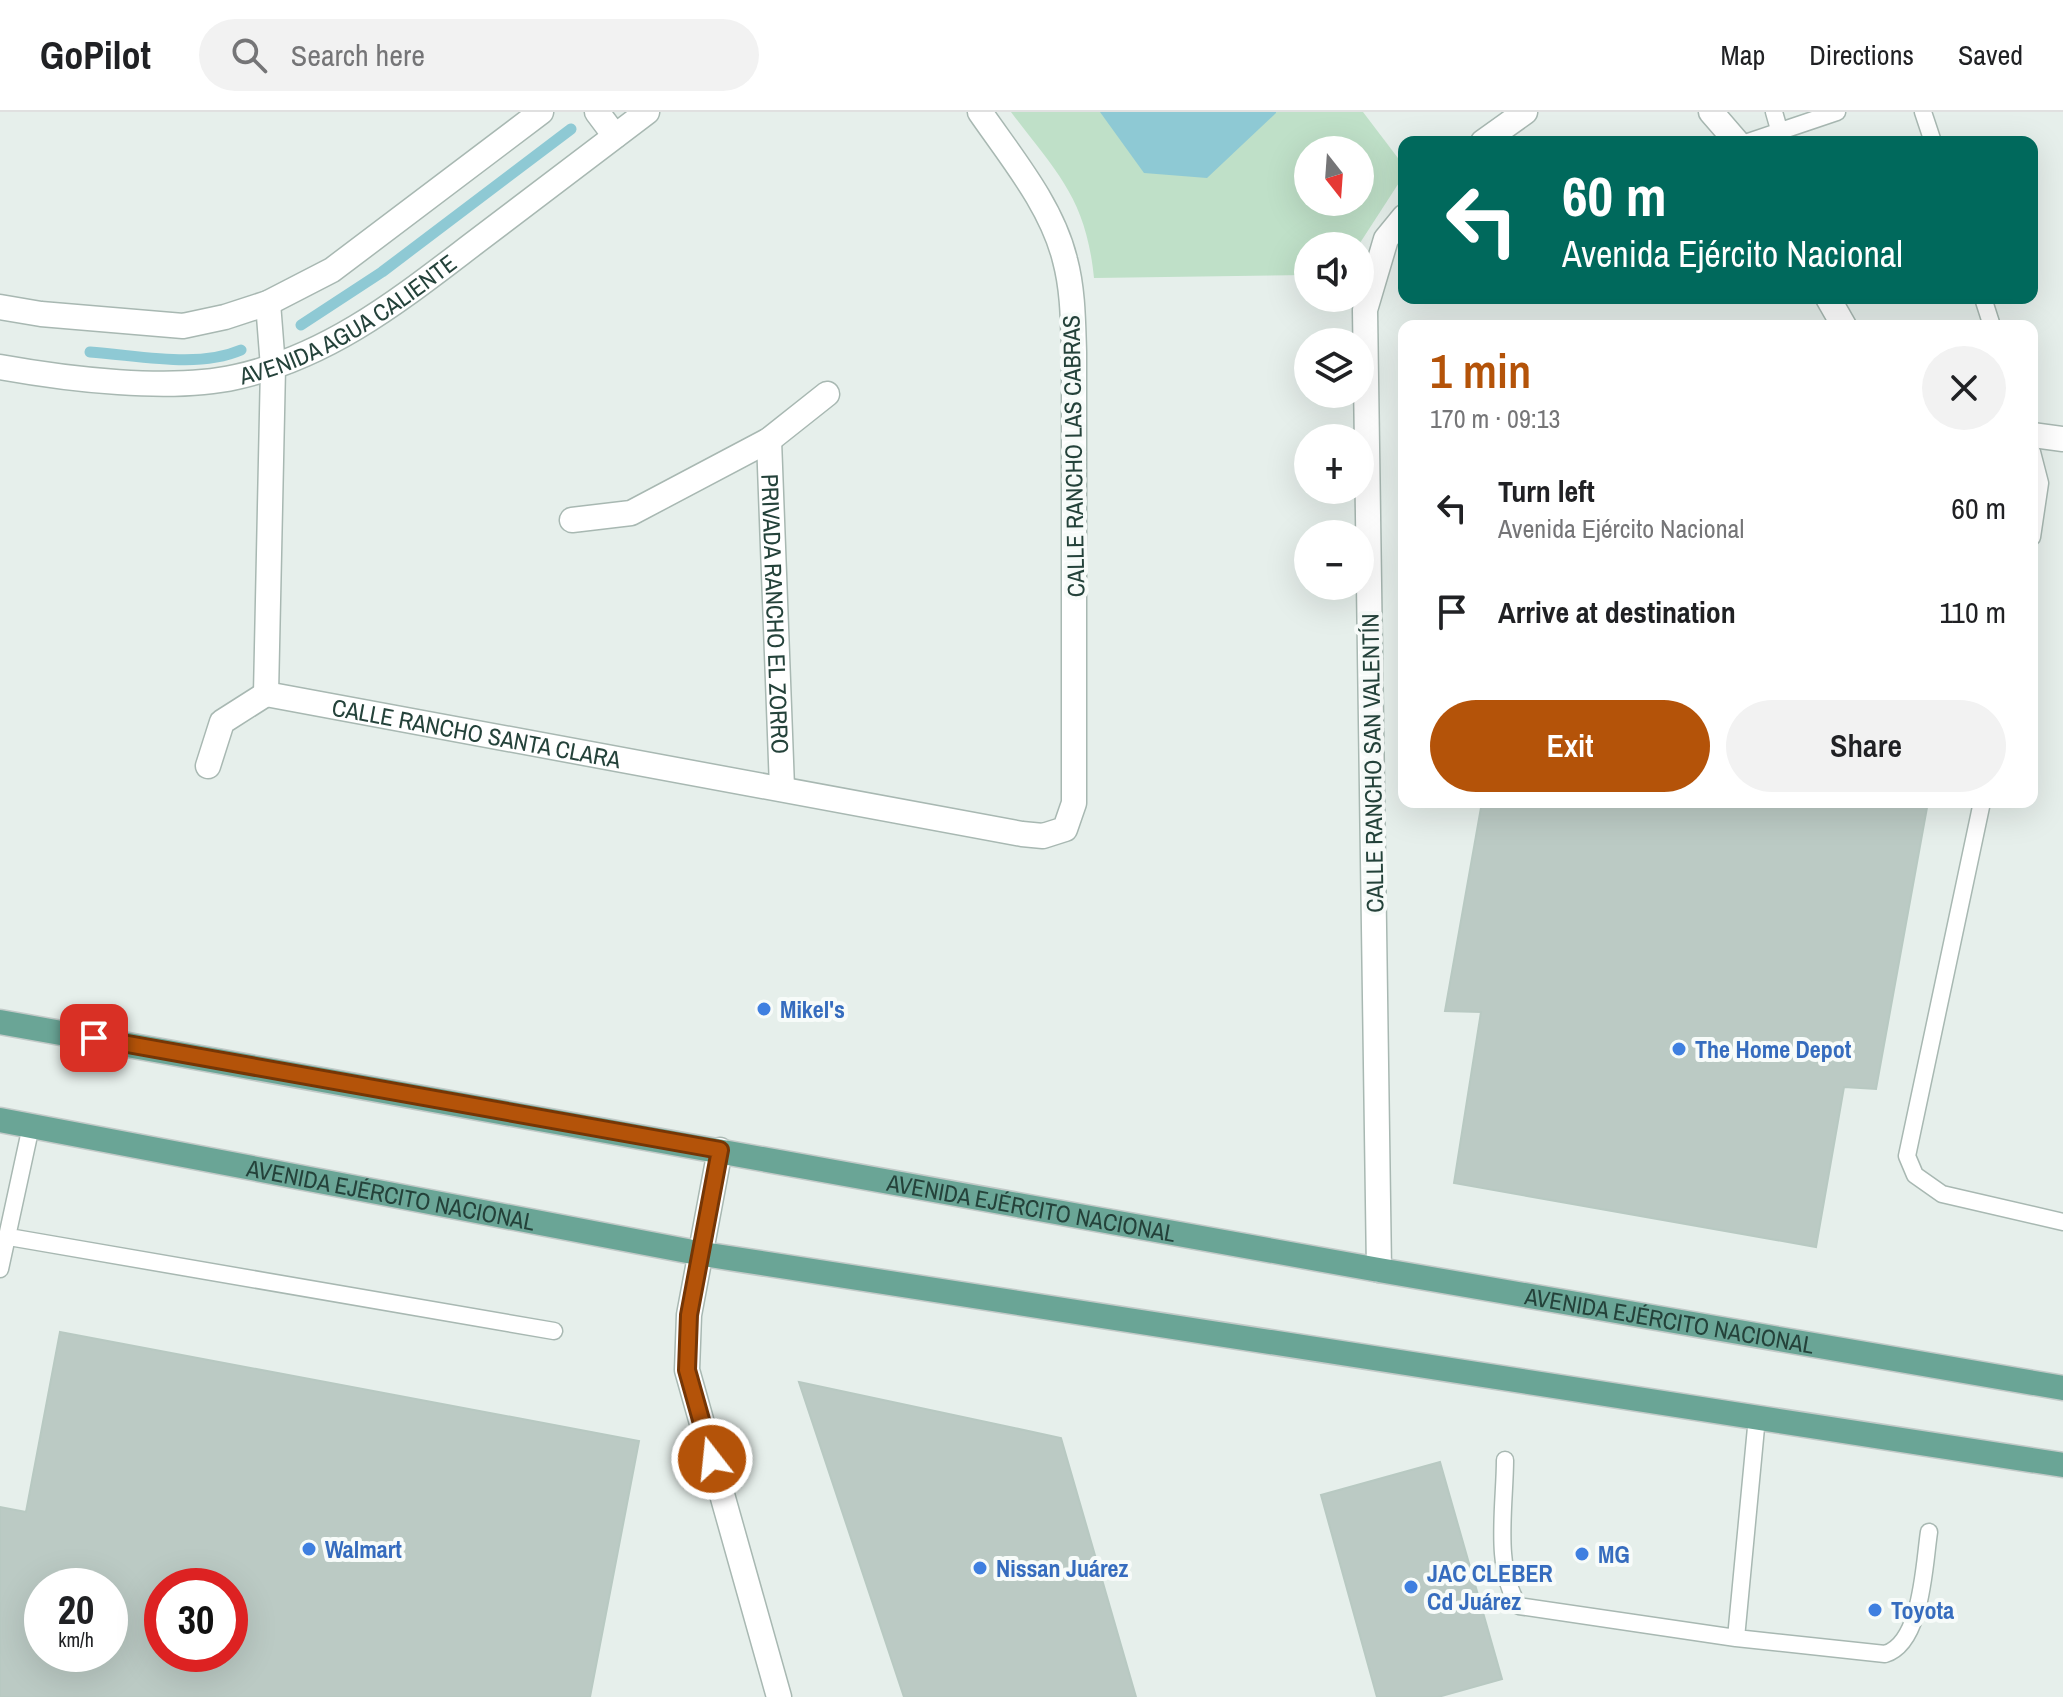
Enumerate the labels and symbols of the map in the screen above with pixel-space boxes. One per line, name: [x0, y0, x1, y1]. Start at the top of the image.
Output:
north arrow: [1294, 136, 1374, 216]
street label: AVENIDA AGUA CALIENTE: [235, 247, 463, 392]
street label: CALLE RANCHO LAS CABRAS: [1055, 315, 1091, 597]
street label: PRIVADA RANCHO EL ZORRO: [754, 473, 797, 754]
street label: CALLE RANCHO SAN VALENTÍN: [1353, 613, 1391, 913]
street label: CALLE RANCHO SANTA CLARA: [329, 691, 624, 776]
place label: Mikel's: [780, 993, 845, 1025]
marker: Mikel's: [755, 1000, 773, 1018]
pin: [60, 1004, 128, 1072]
place label: The Home Depot: [1695, 1033, 1852, 1065]
marker: The Home Depot: [1670, 1040, 1688, 1058]
street label: AVENIDA EJÉRCITO NACIONAL: [243, 1151, 538, 1238]
street label: AVENIDA EJÉRCITO NACIONAL: [884, 1166, 1178, 1249]
street label: AVENIDA EJÉRCITO NACIONAL: [1522, 1279, 1817, 1361]
position arrow: [670, 1417, 754, 1501]
place label: Walmart: [325, 1533, 402, 1565]
place label: MG: [1598, 1538, 1630, 1570]
marker: Walmart: [300, 1540, 318, 1558]
marker: MG: [1573, 1545, 1591, 1563]
place label: Nissan Juárez: [996, 1552, 1129, 1584]
place label: JAC CLEBER Cd Juárez: [1427, 1557, 1553, 1617]
marker: Nissan Juárez: [971, 1559, 989, 1577]
speed limit sign: 30: [144, 1568, 248, 1672]
marker: JAC CLEBER Cd Juárez: [1402, 1578, 1420, 1596]
place label: Toyota: [1891, 1594, 1954, 1626]
marker: Toyota: [1866, 1601, 1884, 1619]

